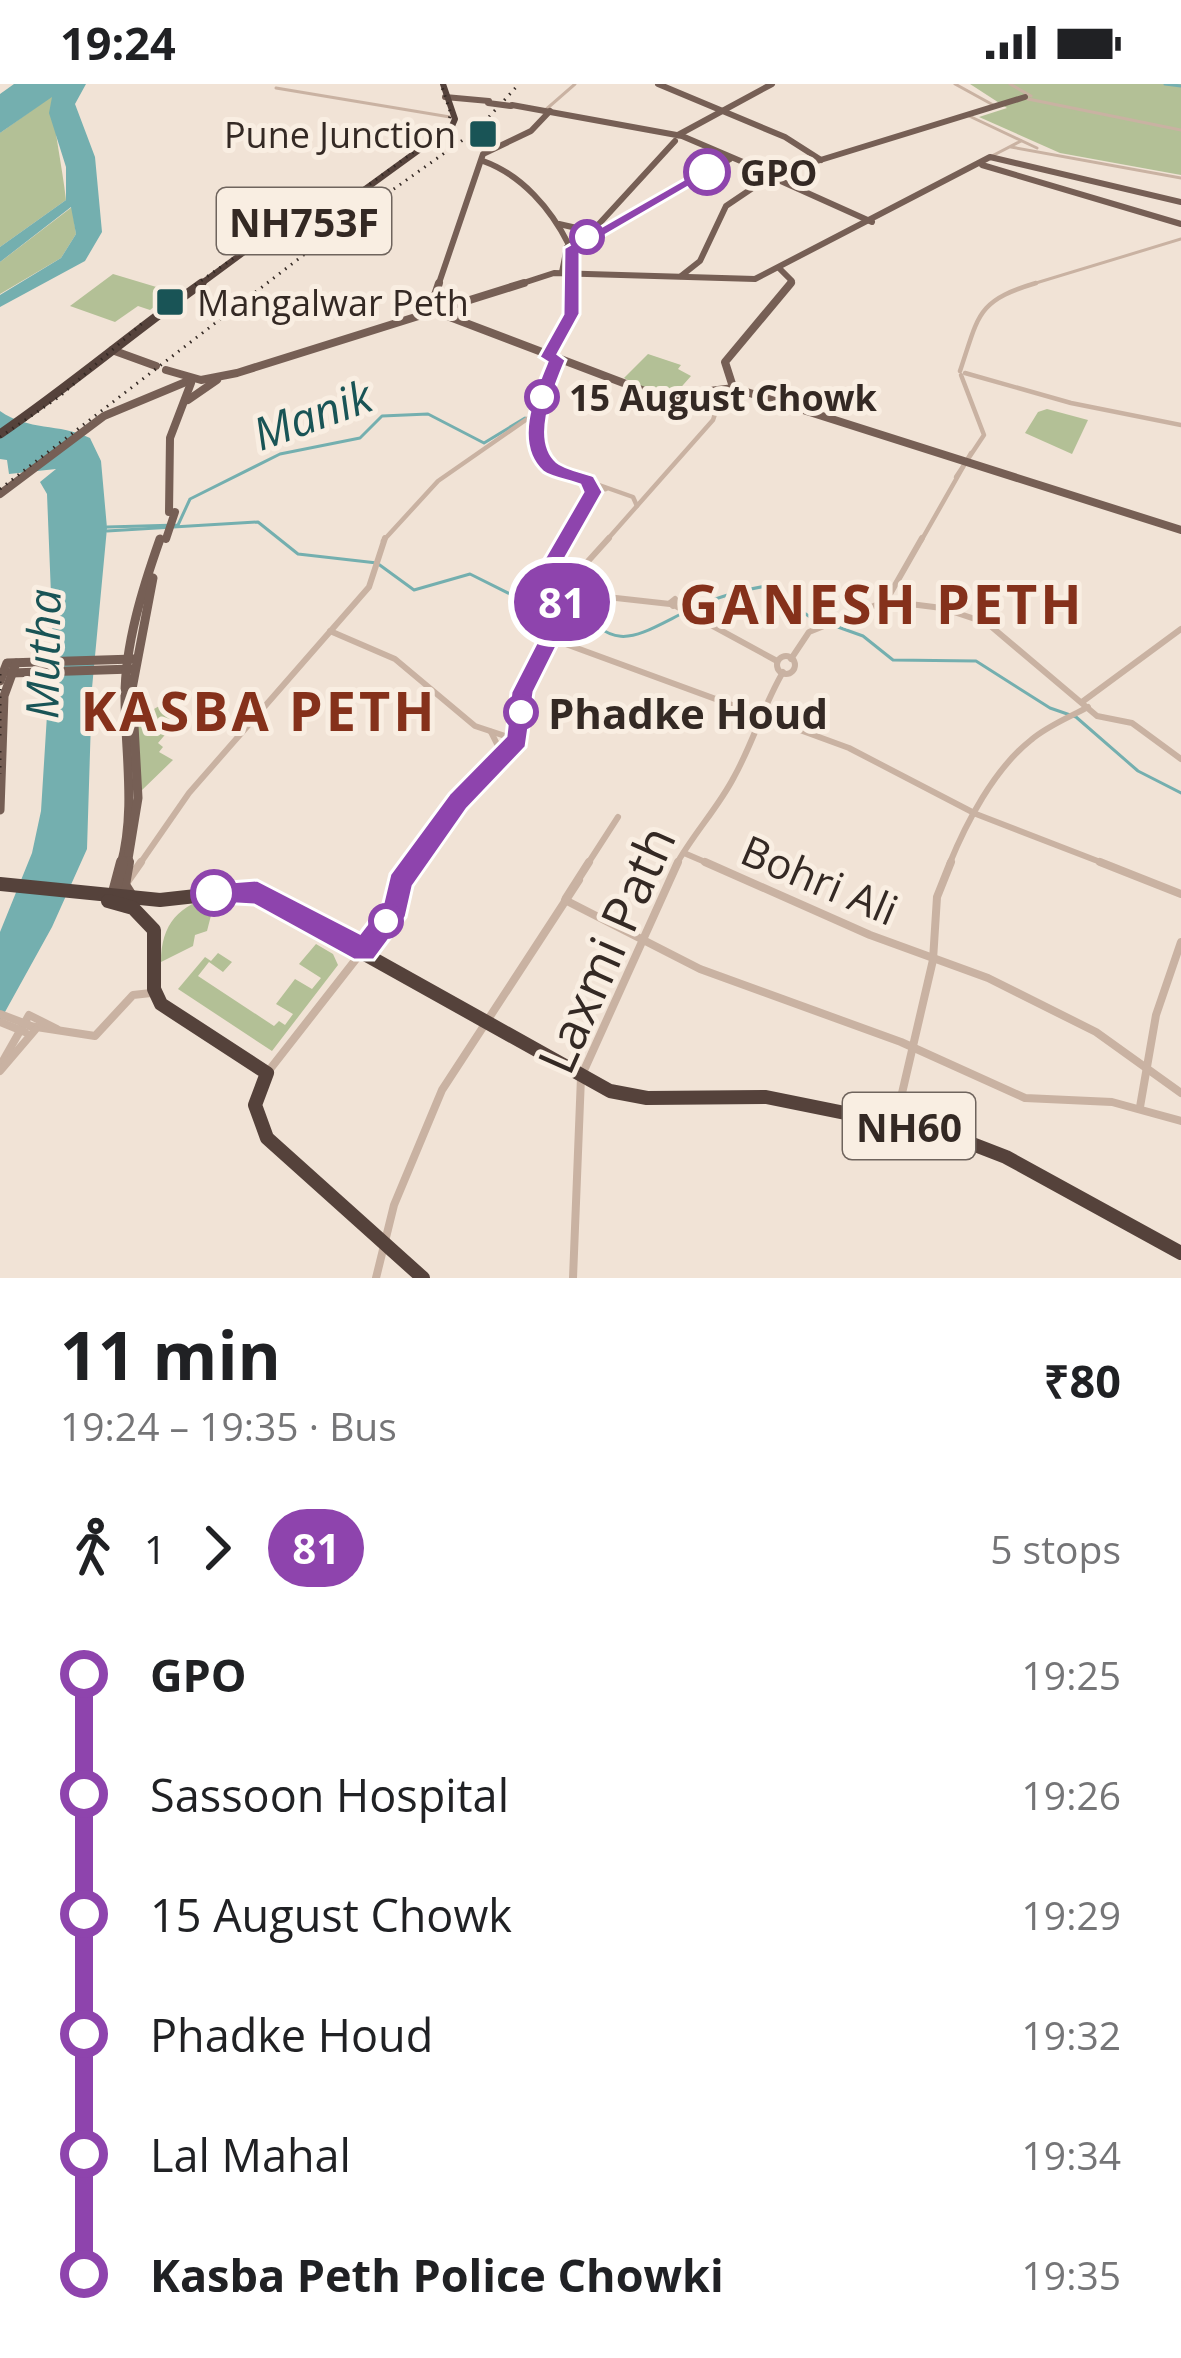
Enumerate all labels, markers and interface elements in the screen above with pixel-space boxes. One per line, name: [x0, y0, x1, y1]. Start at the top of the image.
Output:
text: 19:24: [60, 12, 176, 73]
place label: Pune Junction: [224, 110, 456, 159]
marker: Pune Junction: [467, 118, 499, 150]
place label: GPO: [740, 148, 817, 197]
marker: GPO: [685, 150, 729, 194]
road number: NH753F: [217, 188, 391, 254]
unlabelled marker: [571, 221, 603, 253]
place label: Mangalwar Peth: [197, 278, 469, 327]
marker: Mangalwar Peth: [154, 286, 186, 318]
water label: Manik: [244, 364, 382, 464]
place label: 15 August Chowk: [569, 373, 878, 422]
marker: 15 August Chowk: [526, 381, 558, 413]
line badge: 81: [508, 563, 616, 641]
district label: GANESH PETH: [679, 566, 1085, 640]
text: 81: [538, 573, 586, 630]
water label: Mutha: [10, 589, 74, 719]
district label: KASBA PETH: [80, 673, 438, 747]
place label: Phadke Houd: [548, 684, 828, 741]
marker: Phadke Houd: [505, 696, 537, 728]
street label: Laxmi Path: [519, 814, 691, 1084]
street label: Bohri Ali: [733, 821, 907, 937]
unlabelled marker: [192, 871, 236, 915]
unlabelled marker: [370, 905, 402, 937]
road number: NH60: [843, 1093, 975, 1159]
text: 11 min: [60, 1309, 281, 1399]
text: ₹80: [1044, 1350, 1121, 1411]
text: 19:24 – 19:35 · Bus: [60, 1399, 397, 1452]
icon: walk: [60, 1515, 126, 1581]
icon: forward: [184, 1515, 250, 1581]
text: 81: [292, 1519, 340, 1576]
text: 1: [144, 1522, 166, 1575]
text: 5 stops: [990, 1522, 1121, 1575]
text: GPO: [150, 1644, 247, 1705]
text: 19:25: [1022, 1648, 1121, 1701]
text: Sassoon Hospital: [150, 1764, 509, 1825]
text: 19:26: [1022, 1768, 1121, 1821]
text: 15 August Chowk: [150, 1884, 512, 1945]
text: 19:29: [1022, 1888, 1121, 1941]
text: Phadke Houd: [150, 2004, 433, 2065]
text: 19:32: [1022, 2008, 1121, 2061]
text: Lal Mahal: [150, 2124, 351, 2185]
text: 19:34: [1022, 2128, 1121, 2181]
text: Kasba Peth Police Chowki: [150, 2244, 724, 2305]
text: 19:35: [1022, 2248, 1121, 2301]

